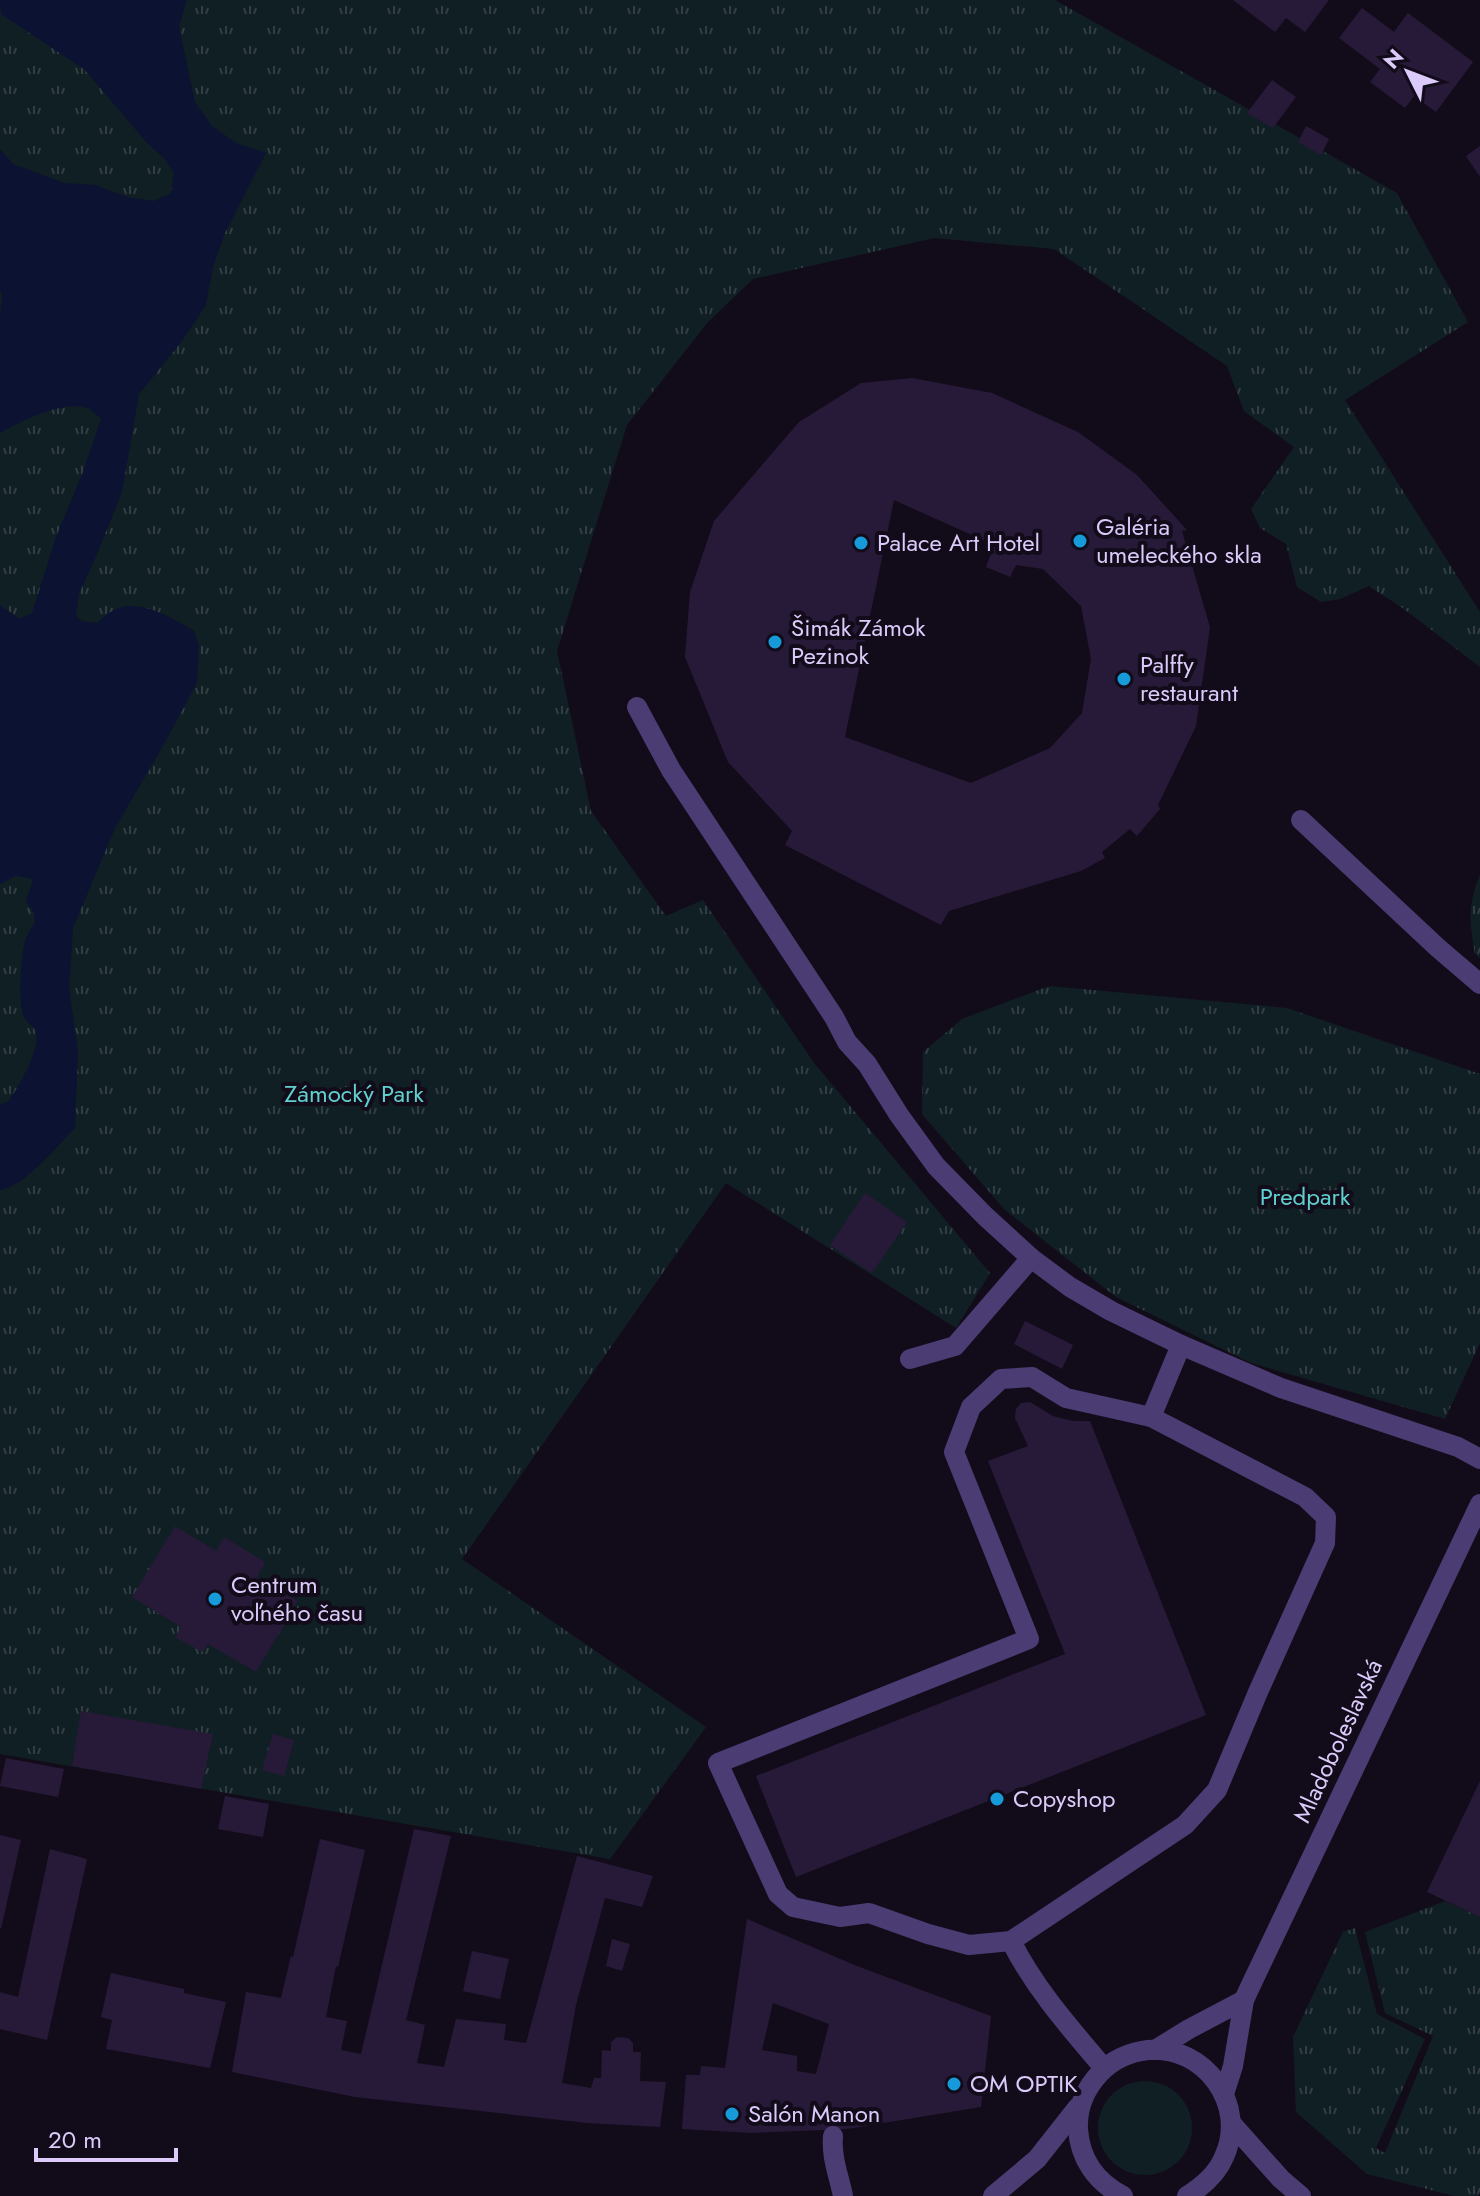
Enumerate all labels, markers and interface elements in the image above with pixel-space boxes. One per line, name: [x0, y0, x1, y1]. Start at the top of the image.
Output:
north arrow: [1368, 32, 1448, 112]
text: N: [1375, 41, 1411, 76]
place label: Galéria umeleckého skla: [1096, 509, 1262, 572]
place label: Palace Art Hotel: [877, 525, 1040, 560]
marker: Galéria umeleckého skla: [1071, 532, 1089, 550]
marker: Palace Art Hotel: [852, 534, 870, 552]
place label: Šimák Zámok Pezinok: [791, 610, 926, 673]
marker: Šimák Zámok Pezinok: [766, 633, 784, 651]
place label: Palffy restaurant: [1140, 647, 1238, 710]
marker: Palffy restaurant: [1115, 670, 1133, 688]
park label: Zámocký Park: [284, 1076, 424, 1111]
park label: Predpark: [1260, 1179, 1351, 1214]
place label: Centrum voľného času: [231, 1567, 363, 1630]
marker: Centrum voľného času: [206, 1590, 224, 1608]
street label: Mladoboleslavská: [1284, 1653, 1391, 1828]
place label: Copyshop: [1013, 1781, 1115, 1816]
marker: Copyshop: [988, 1790, 1006, 1808]
place label: OM OPTIK: [970, 2066, 1078, 2101]
marker: OM OPTIK: [945, 2075, 963, 2093]
place label: Salón Manon: [748, 2096, 880, 2131]
marker: Salón Manon: [723, 2105, 741, 2123]
scale bar: [36, 2112, 176, 2162]
text: 20 m: [48, 2122, 102, 2157]

